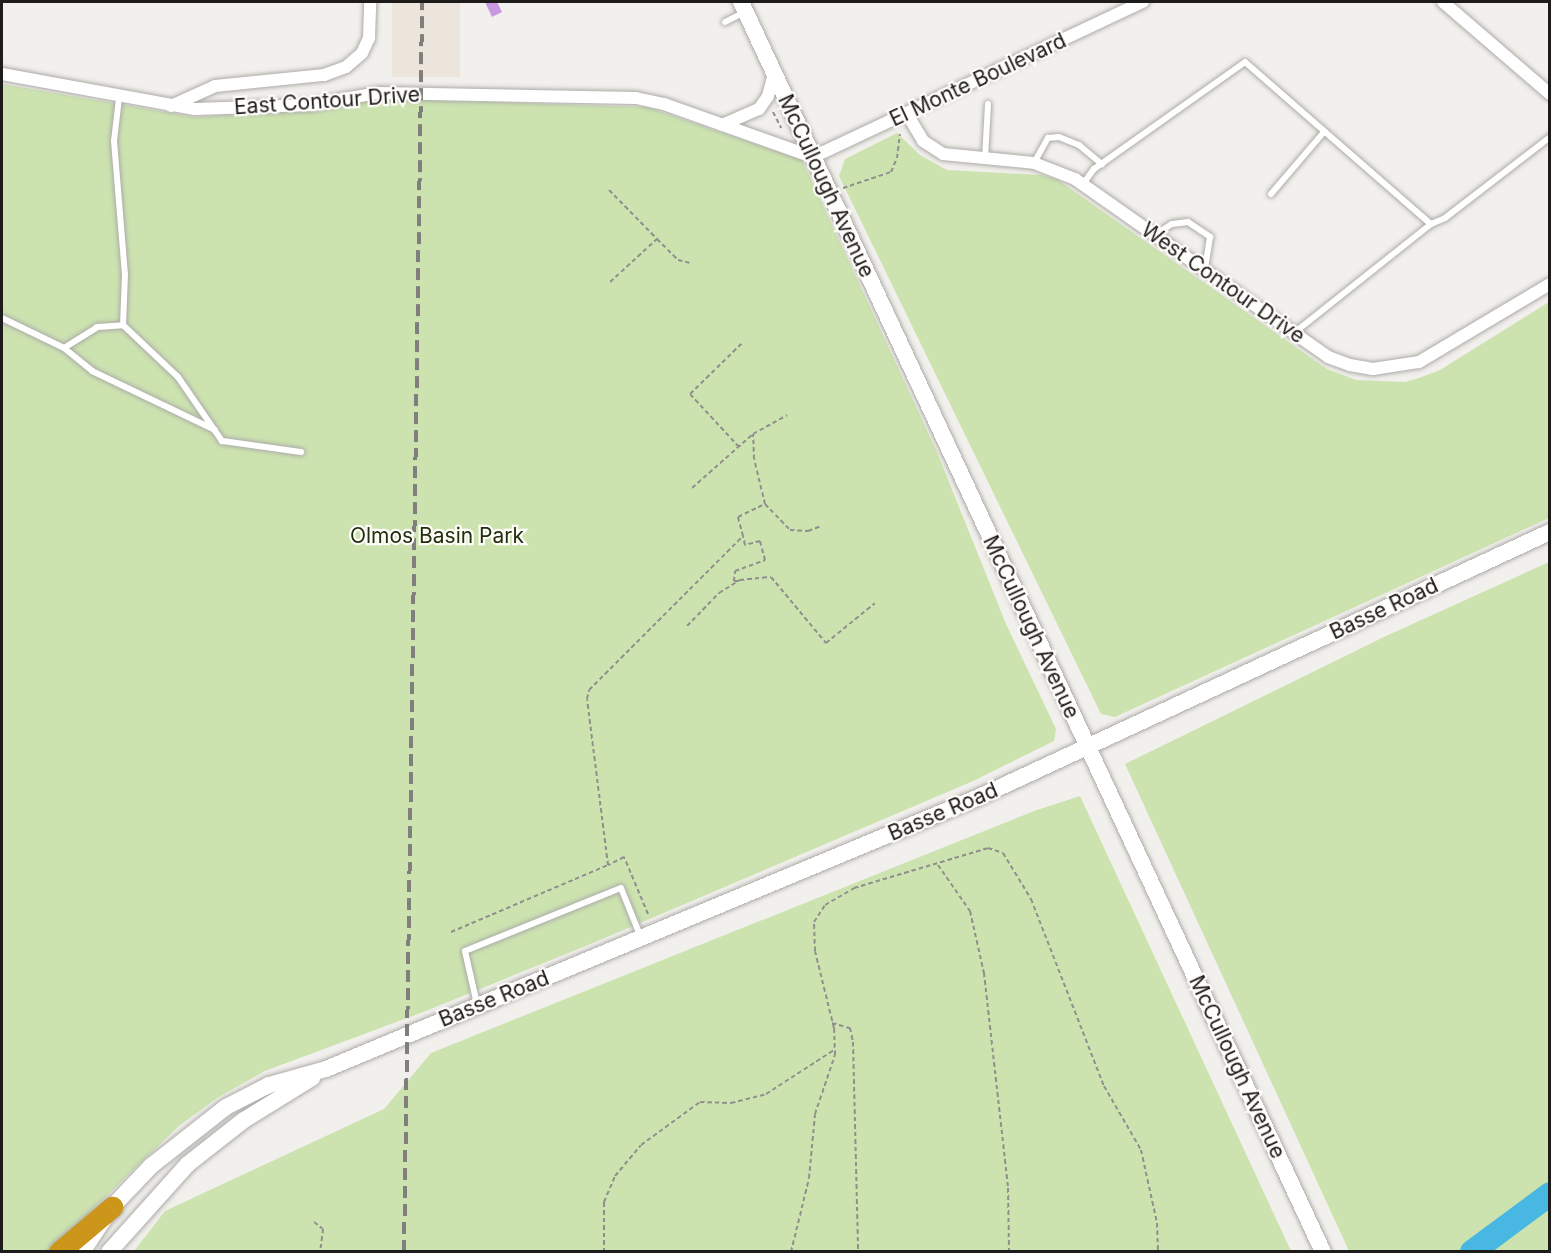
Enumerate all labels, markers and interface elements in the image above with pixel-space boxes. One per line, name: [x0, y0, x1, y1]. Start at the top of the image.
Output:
street label: El Monte Boulevard: [886, 28, 1070, 132]
street label: East Contour Drive: [233, 82, 421, 120]
street label: McCullough Avenue: [773, 91, 879, 281]
street label: West Contour Drive: [1136, 217, 1310, 349]
park label: Olmos Basin Park: [350, 523, 524, 549]
street label: McCullough Avenue: [978, 532, 1084, 722]
street label: Basse Road: [1326, 573, 1442, 645]
street label: Basse Road: [884, 778, 1002, 846]
street label: Basse Road: [435, 965, 553, 1033]
street label: McCullough Avenue: [1184, 972, 1290, 1162]

